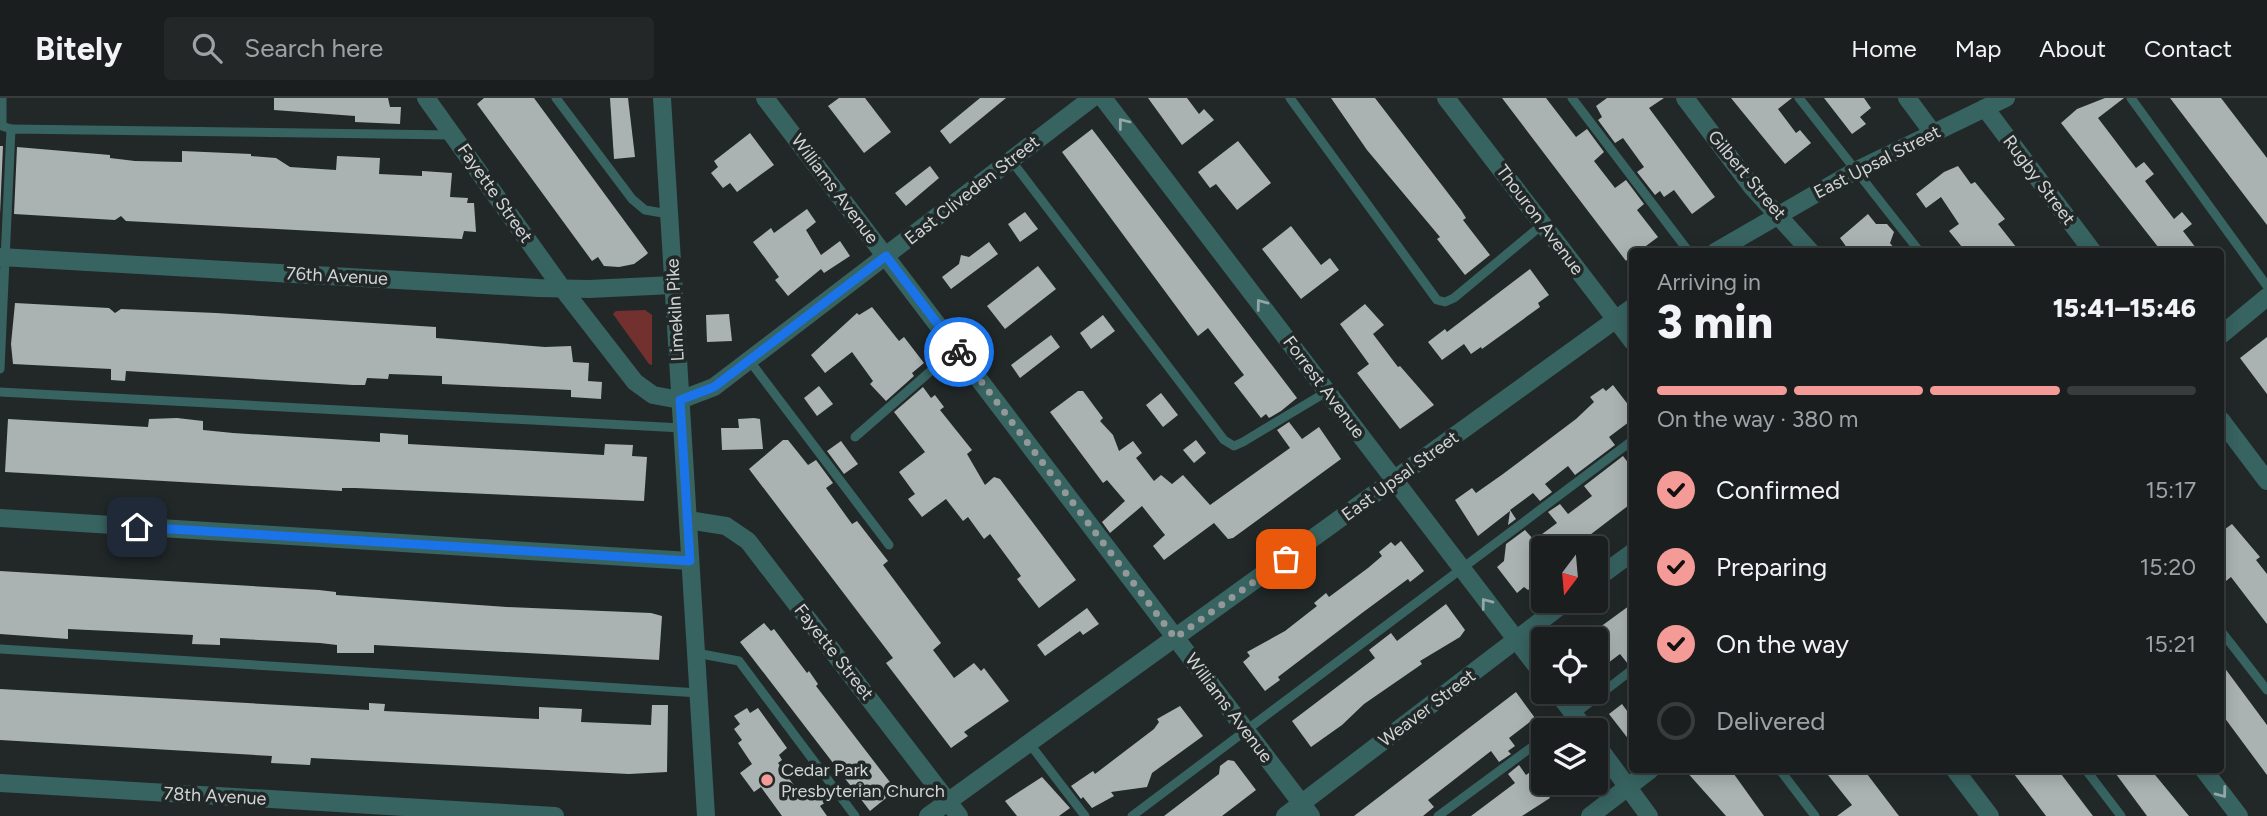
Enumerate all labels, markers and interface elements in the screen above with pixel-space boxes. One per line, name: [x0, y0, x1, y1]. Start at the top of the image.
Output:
search box: [164, 17, 654, 80]
text: Bitely: [35, 29, 122, 68]
icon: search: [188, 29, 226, 67]
text: Search here: [244, 32, 383, 64]
text: Home: [1851, 34, 1917, 63]
text: Map: [1955, 34, 2001, 63]
text: About: [2039, 34, 2106, 63]
text: Contact: [2144, 34, 2232, 63]
one-way arrow: [1118, 118, 1131, 131]
street label: East Upsal Street: [1810, 121, 1944, 203]
street label: Gilbert Street: [1703, 126, 1791, 224]
street label: Williams Avenue: [787, 130, 884, 248]
street label: East Cliveden Street: [900, 130, 1044, 249]
street label: Rugby Street: [1998, 131, 2080, 229]
street label: Fayette Street: [453, 139, 537, 247]
street label: Thouron Avenue: [1491, 161, 1589, 280]
street label: Limekiln Pike: [661, 258, 689, 362]
street label: 76th Avenue: [285, 262, 389, 290]
text: Arriving in: [1657, 268, 1761, 296]
text: 15:41–15:46: [2053, 292, 2196, 324]
text: 3 min: [1657, 294, 1773, 350]
one-way arrow: [1257, 299, 1270, 311]
courier: [924, 317, 994, 387]
street label: Forrest Avenue: [1278, 331, 1370, 443]
icon: bike: [940, 333, 978, 371]
text: On the way · 380 m: [1657, 405, 1858, 433]
street label: East Upsal Street: [1337, 426, 1463, 526]
icon: check: [1657, 471, 1695, 509]
text: Confirmed: [1716, 474, 1840, 506]
text: 15:17: [2146, 476, 2196, 504]
pin: [107, 497, 167, 557]
icon: home: [118, 508, 156, 546]
pin: [1256, 529, 1316, 589]
north arrow: [1531, 536, 1608, 612]
map controls: [1531, 536, 1608, 795]
icon: bag: [1267, 540, 1305, 578]
icon: check: [1657, 548, 1695, 586]
text: Preparing: [1716, 551, 1827, 583]
text: 15:20: [2140, 553, 2196, 581]
one-way arrow: [1482, 598, 1495, 611]
street label: Fayette Street: [790, 600, 879, 705]
icon: check: [1657, 625, 1695, 663]
button: locate: [1531, 627, 1608, 704]
text: On the way: [1716, 628, 1849, 660]
text: 15:21: [2145, 630, 2196, 658]
street label: Williams Avenue: [1181, 649, 1278, 767]
street label: Weaver Street: [1374, 664, 1480, 751]
text: Delivered: [1716, 705, 1825, 737]
button: layers: [1531, 718, 1608, 795]
place label: Cedar Park Presbyterian Church: [781, 759, 945, 802]
marker: Cedar Park Presbyterian Church: [759, 772, 775, 788]
street label: 78th Avenue: [163, 782, 267, 810]
one-way arrow: [2213, 785, 2226, 798]

